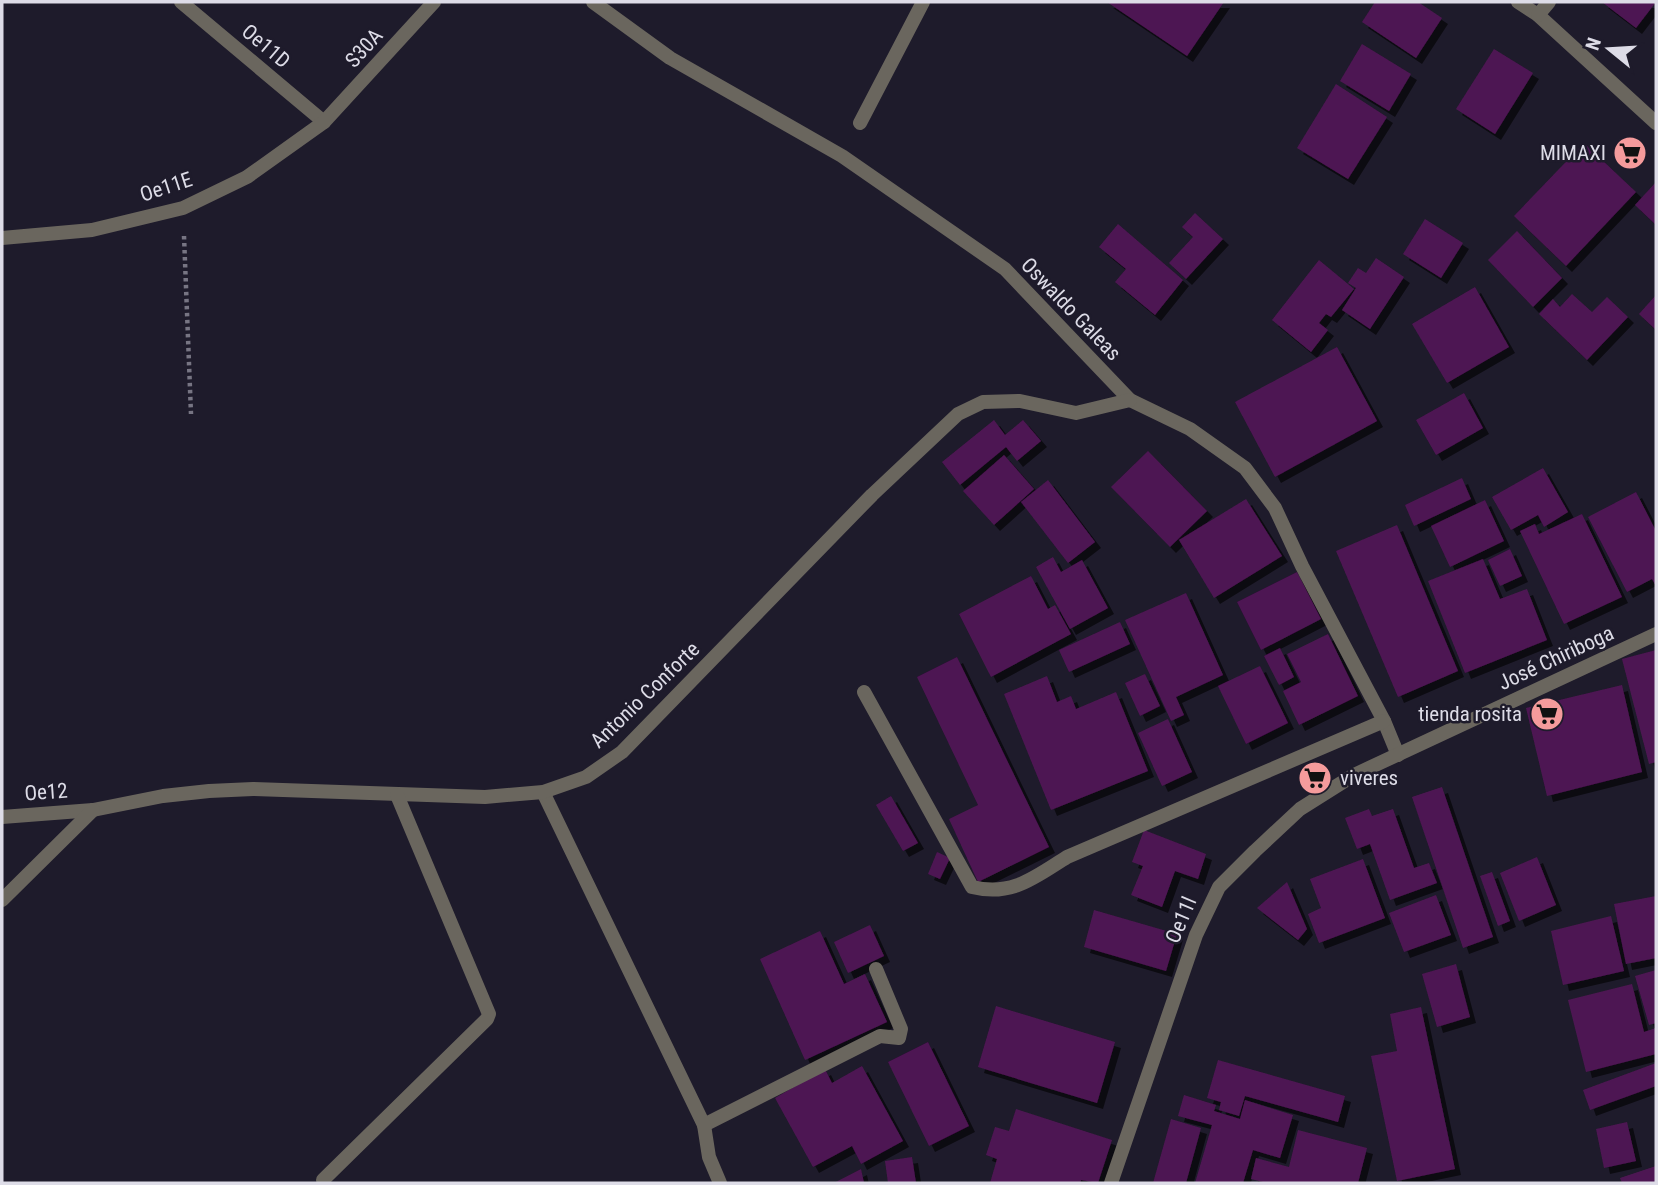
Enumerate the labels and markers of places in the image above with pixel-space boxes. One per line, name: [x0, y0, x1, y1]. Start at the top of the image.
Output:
supermarket icon: MIMAXI: [1611, 134, 1649, 172]
place label: MIMAXI: [1540, 141, 1606, 165]
supermarket icon: tienda rosita: [1528, 695, 1566, 733]
place label: tienda rosita: [1418, 702, 1522, 726]
supermarket icon: viveres: [1296, 759, 1334, 797]
place label: viveres: [1340, 766, 1398, 790]

